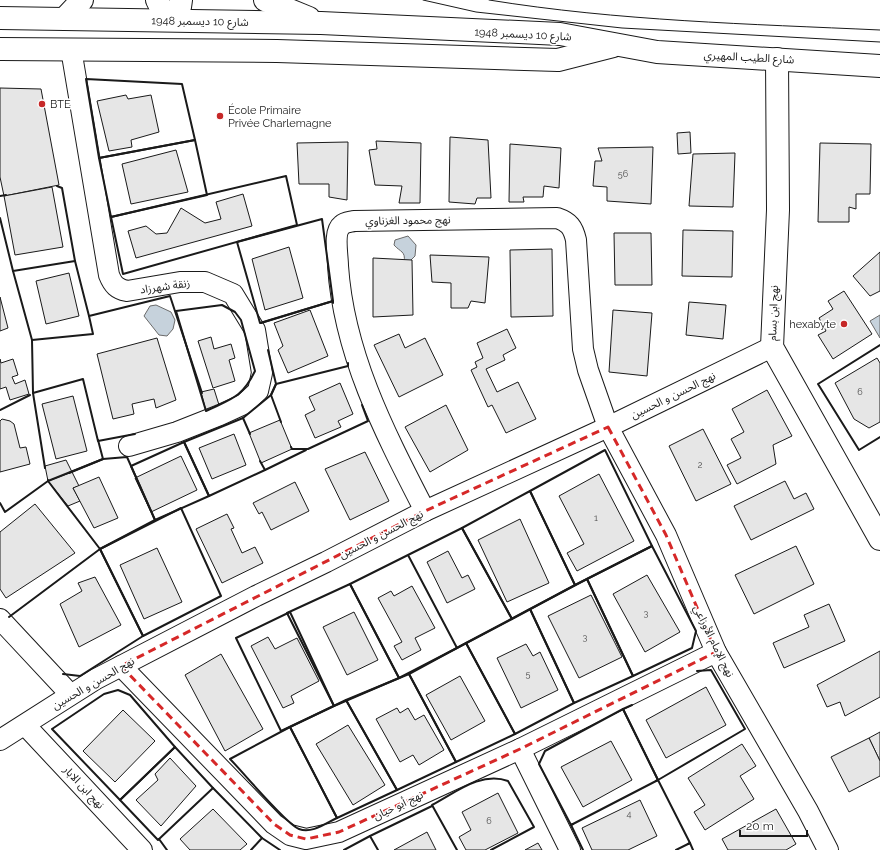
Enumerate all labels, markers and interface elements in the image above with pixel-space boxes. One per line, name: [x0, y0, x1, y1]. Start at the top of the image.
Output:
street label: شارع 10 ديسمبر 1948: [151, 14, 249, 30]
street label: شارع 10 ديسمبر 1948: [474, 25, 572, 45]
street label: شارع الطيب المهيري: [703, 49, 795, 69]
place label: BTE: [50, 98, 71, 111]
marker: BTE: [37, 99, 47, 109]
place label: École Primaire Privée Charlemagne: [228, 103, 332, 130]
marker: École Primaire Privée Charlemagne: [215, 111, 225, 121]
house number: 56: [618, 169, 629, 179]
street label: نهج محمود الغزناوي: [365, 213, 451, 230]
street label: زنقة شهرزاد: [139, 277, 191, 296]
street label: نهج ابن بسام: [766, 285, 782, 341]
place label: hexabyte: [789, 318, 837, 331]
marker: hexabyte: [839, 319, 849, 329]
street label: نهج الحسن و الحسين: [629, 369, 718, 423]
house number: 6: [857, 387, 863, 397]
house number: 2: [698, 460, 703, 470]
street label: نهج الحسن و الحسين: [337, 508, 426, 562]
house number: 1: [594, 513, 598, 523]
street label: نهج الإمام الأوزاعي: [688, 603, 737, 681]
house number: 3: [644, 608, 649, 618]
house number: 3: [583, 632, 588, 642]
street label: نهج الحسن و الحسين: [50, 655, 137, 713]
house number: 5: [526, 669, 531, 679]
street label: نهج ابن الابار: [59, 762, 107, 812]
street label: نهج أبو حيان: [371, 788, 426, 824]
house number: 4: [627, 809, 632, 819]
scale bar: [740, 812, 807, 838]
house number: 6: [486, 816, 492, 826]
text: 20 m: [746, 819, 774, 833]

